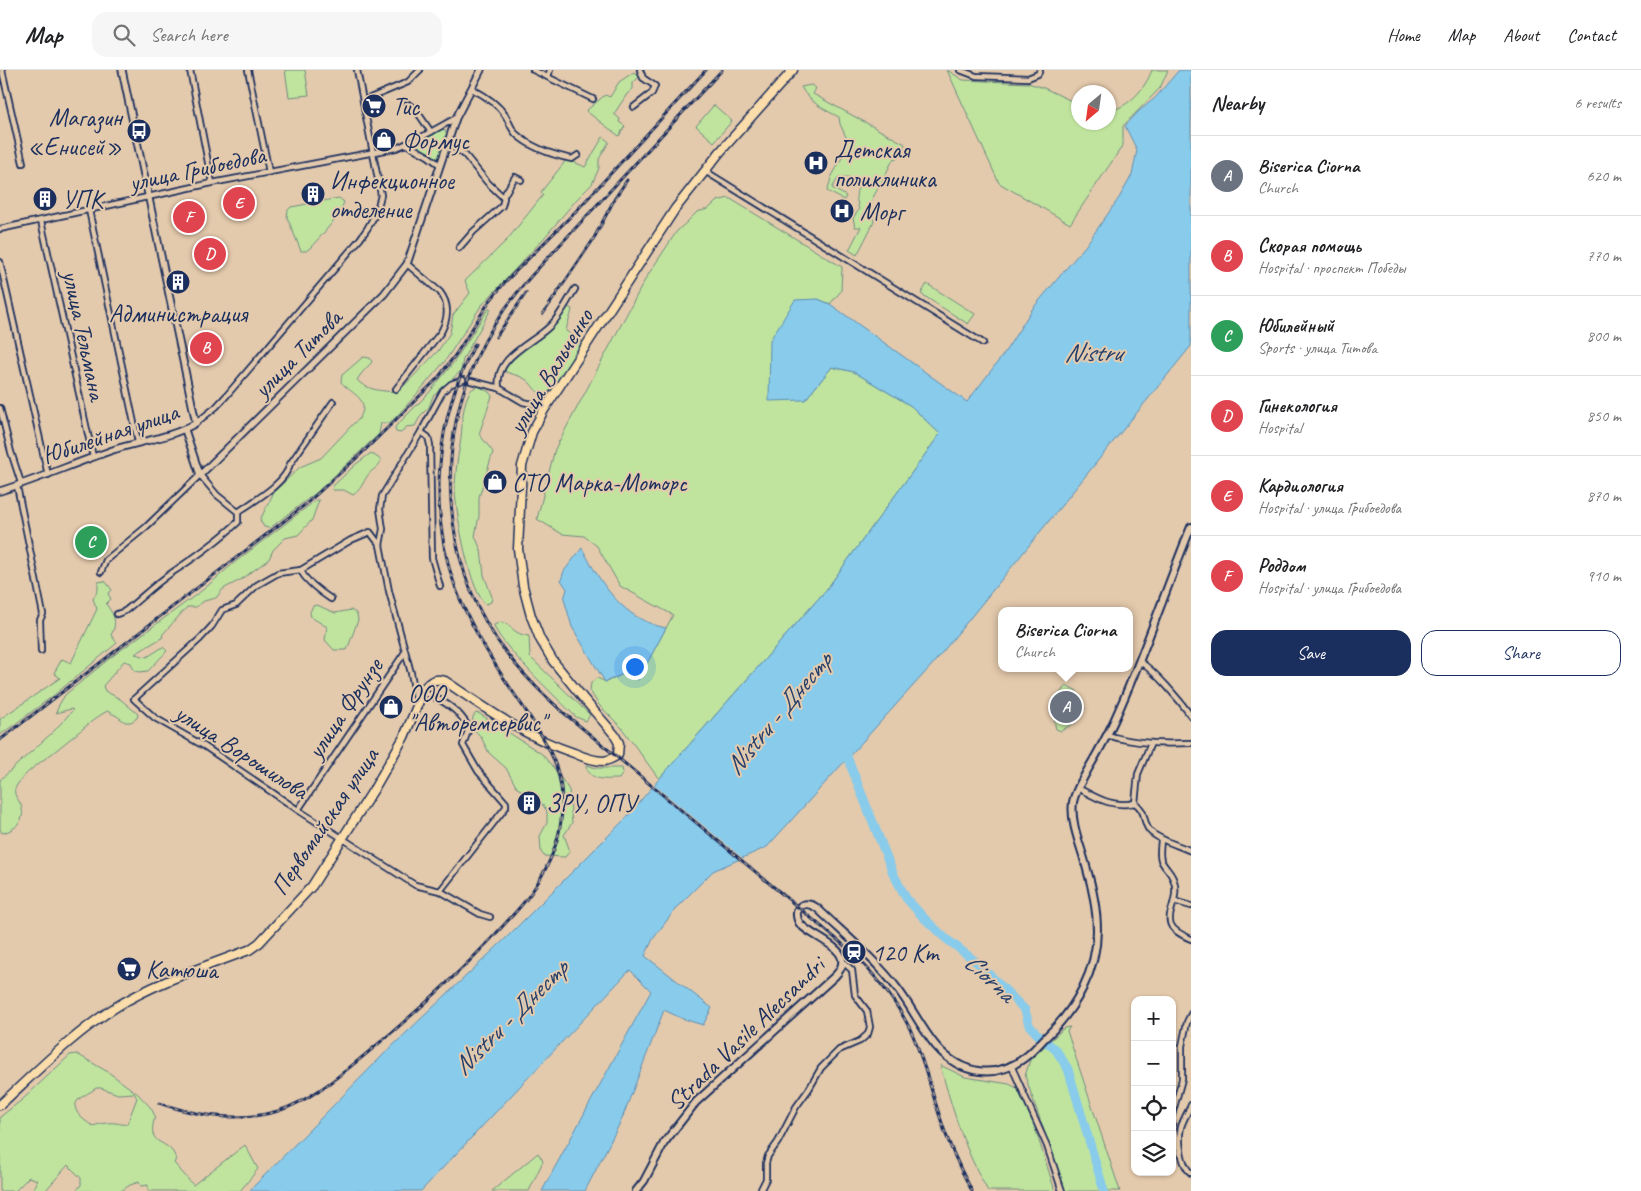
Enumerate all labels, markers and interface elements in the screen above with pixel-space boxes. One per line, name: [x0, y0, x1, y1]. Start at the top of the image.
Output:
search box: [92, 12, 442, 57]
text: Map: [25, 20, 62, 50]
icon: search: [110, 21, 138, 49]
text: Search here: [150, 23, 228, 47]
text: Home: [1387, 24, 1420, 46]
text: Map: [1448, 24, 1475, 46]
text: About: [1503, 24, 1539, 46]
text: Contact: [1567, 24, 1616, 46]
north arrow: [1071, 85, 1116, 130]
text: Nearby: [1211, 90, 1264, 116]
place label: Тис: [392, 91, 420, 123]
supermarket icon: Тис: [361, 93, 387, 119]
text: 6 results: [1574, 93, 1621, 113]
place label: Магазин «Енисей»: [28, 102, 124, 163]
bus stop icon: Магазин «Енисей»: [126, 118, 152, 144]
place label: Формус: [402, 125, 470, 157]
shop icon: Формус: [371, 127, 397, 153]
place label: Детская поликлиника: [834, 134, 938, 195]
street label: улица Грибоедова: [124, 139, 270, 199]
hospital icon: Детская поликлиника: [803, 150, 829, 176]
text: Biserica Ciorna: [1258, 154, 1359, 178]
place label: Инфекционное отделение: [330, 165, 456, 226]
text: A: [1223, 166, 1231, 186]
text: 620 m: [1587, 166, 1621, 186]
text: Church: [1258, 178, 1298, 198]
building icon: Инфекционное отделение: [300, 181, 326, 207]
place label: УПК: [62, 184, 107, 216]
pin: E: [223, 184, 255, 222]
building icon: УПК: [32, 186, 58, 212]
place label: Морг: [860, 196, 907, 228]
pin: F: [173, 198, 205, 236]
hospital icon: Морг: [829, 198, 855, 224]
text: Скорая помощь: [1258, 234, 1361, 258]
pin: D: [194, 235, 226, 273]
text: B: [1223, 246, 1231, 266]
text: 770 m: [1587, 246, 1621, 266]
text: Hospital · проспект Победы: [1258, 258, 1405, 278]
street label: улица Тельмана: [54, 265, 114, 406]
building icon: Администрация: [165, 269, 191, 295]
place label: Администрация: [109, 298, 249, 330]
street label: улица Титова: [245, 301, 351, 406]
street label: улица Вальченко: [500, 302, 601, 442]
text: Юбилейный: [1258, 314, 1334, 338]
text: C: [1223, 326, 1231, 346]
text: 800 m: [1587, 326, 1621, 346]
pin: B: [190, 329, 222, 367]
water label: Nistru: [1064, 336, 1126, 369]
text: Sports · улица Титова: [1258, 338, 1377, 358]
text: Гинекология: [1258, 394, 1337, 418]
street label: Юбилейная улица: [38, 395, 184, 472]
text: D: [1222, 406, 1232, 426]
text: 850 m: [1587, 406, 1621, 426]
text: Hospital: [1258, 418, 1302, 438]
place label: СТО Марка-Моторс: [512, 467, 687, 499]
shop icon: СТО Марка-Моторс: [482, 469, 508, 495]
text: Кардиология: [1258, 474, 1343, 498]
text: E: [1223, 486, 1231, 506]
text: 870 m: [1587, 486, 1621, 506]
text: Hospital · улица Грибоедова: [1258, 498, 1401, 518]
pin: C: [75, 523, 107, 561]
text: Роддом: [1258, 554, 1305, 578]
text: F: [1223, 566, 1231, 586]
text: 910 m: [1587, 566, 1621, 586]
text: Hospital · улица Грибоедова: [1258, 578, 1401, 598]
popup: [998, 607, 1133, 672]
text: Biserica Ciorna: [1015, 618, 1116, 642]
button: Save: [1211, 630, 1411, 676]
button: Share: [1421, 630, 1621, 676]
text: Church: [1015, 642, 1055, 662]
water label: Nistru - Днестр: [718, 643, 841, 781]
street label: улица Фрунзе: [298, 651, 391, 767]
your location: [622, 654, 648, 680]
place label: ООО "Авторемсервис": [408, 678, 551, 739]
pin: A: [1050, 688, 1082, 726]
shop icon: ООО "Авторемсервис": [378, 694, 404, 720]
street label: улица Ворошилова: [167, 696, 316, 808]
street label: Первомайская улица: [264, 740, 387, 902]
place label: ЗРУ, ОПУ: [546, 788, 640, 820]
building icon: ЗРУ, ОПУ: [516, 790, 542, 816]
place label: 120 Km: [872, 937, 940, 969]
station icon: 120 Km: [841, 939, 867, 965]
water label: Ciorna: [957, 946, 1025, 1011]
street label: Strada Vasile Alecsandri: [660, 948, 834, 1118]
water label: Nistru - Днестр: [446, 950, 577, 1082]
place label: Катюша: [146, 954, 220, 986]
supermarket icon: Катюша: [116, 956, 142, 982]
map controls: [1131, 996, 1176, 1176]
button: +: [1131, 996, 1176, 1041]
button: −: [1131, 1041, 1176, 1086]
button: locate: [1131, 1086, 1176, 1131]
button: layers: [1131, 1131, 1176, 1176]

